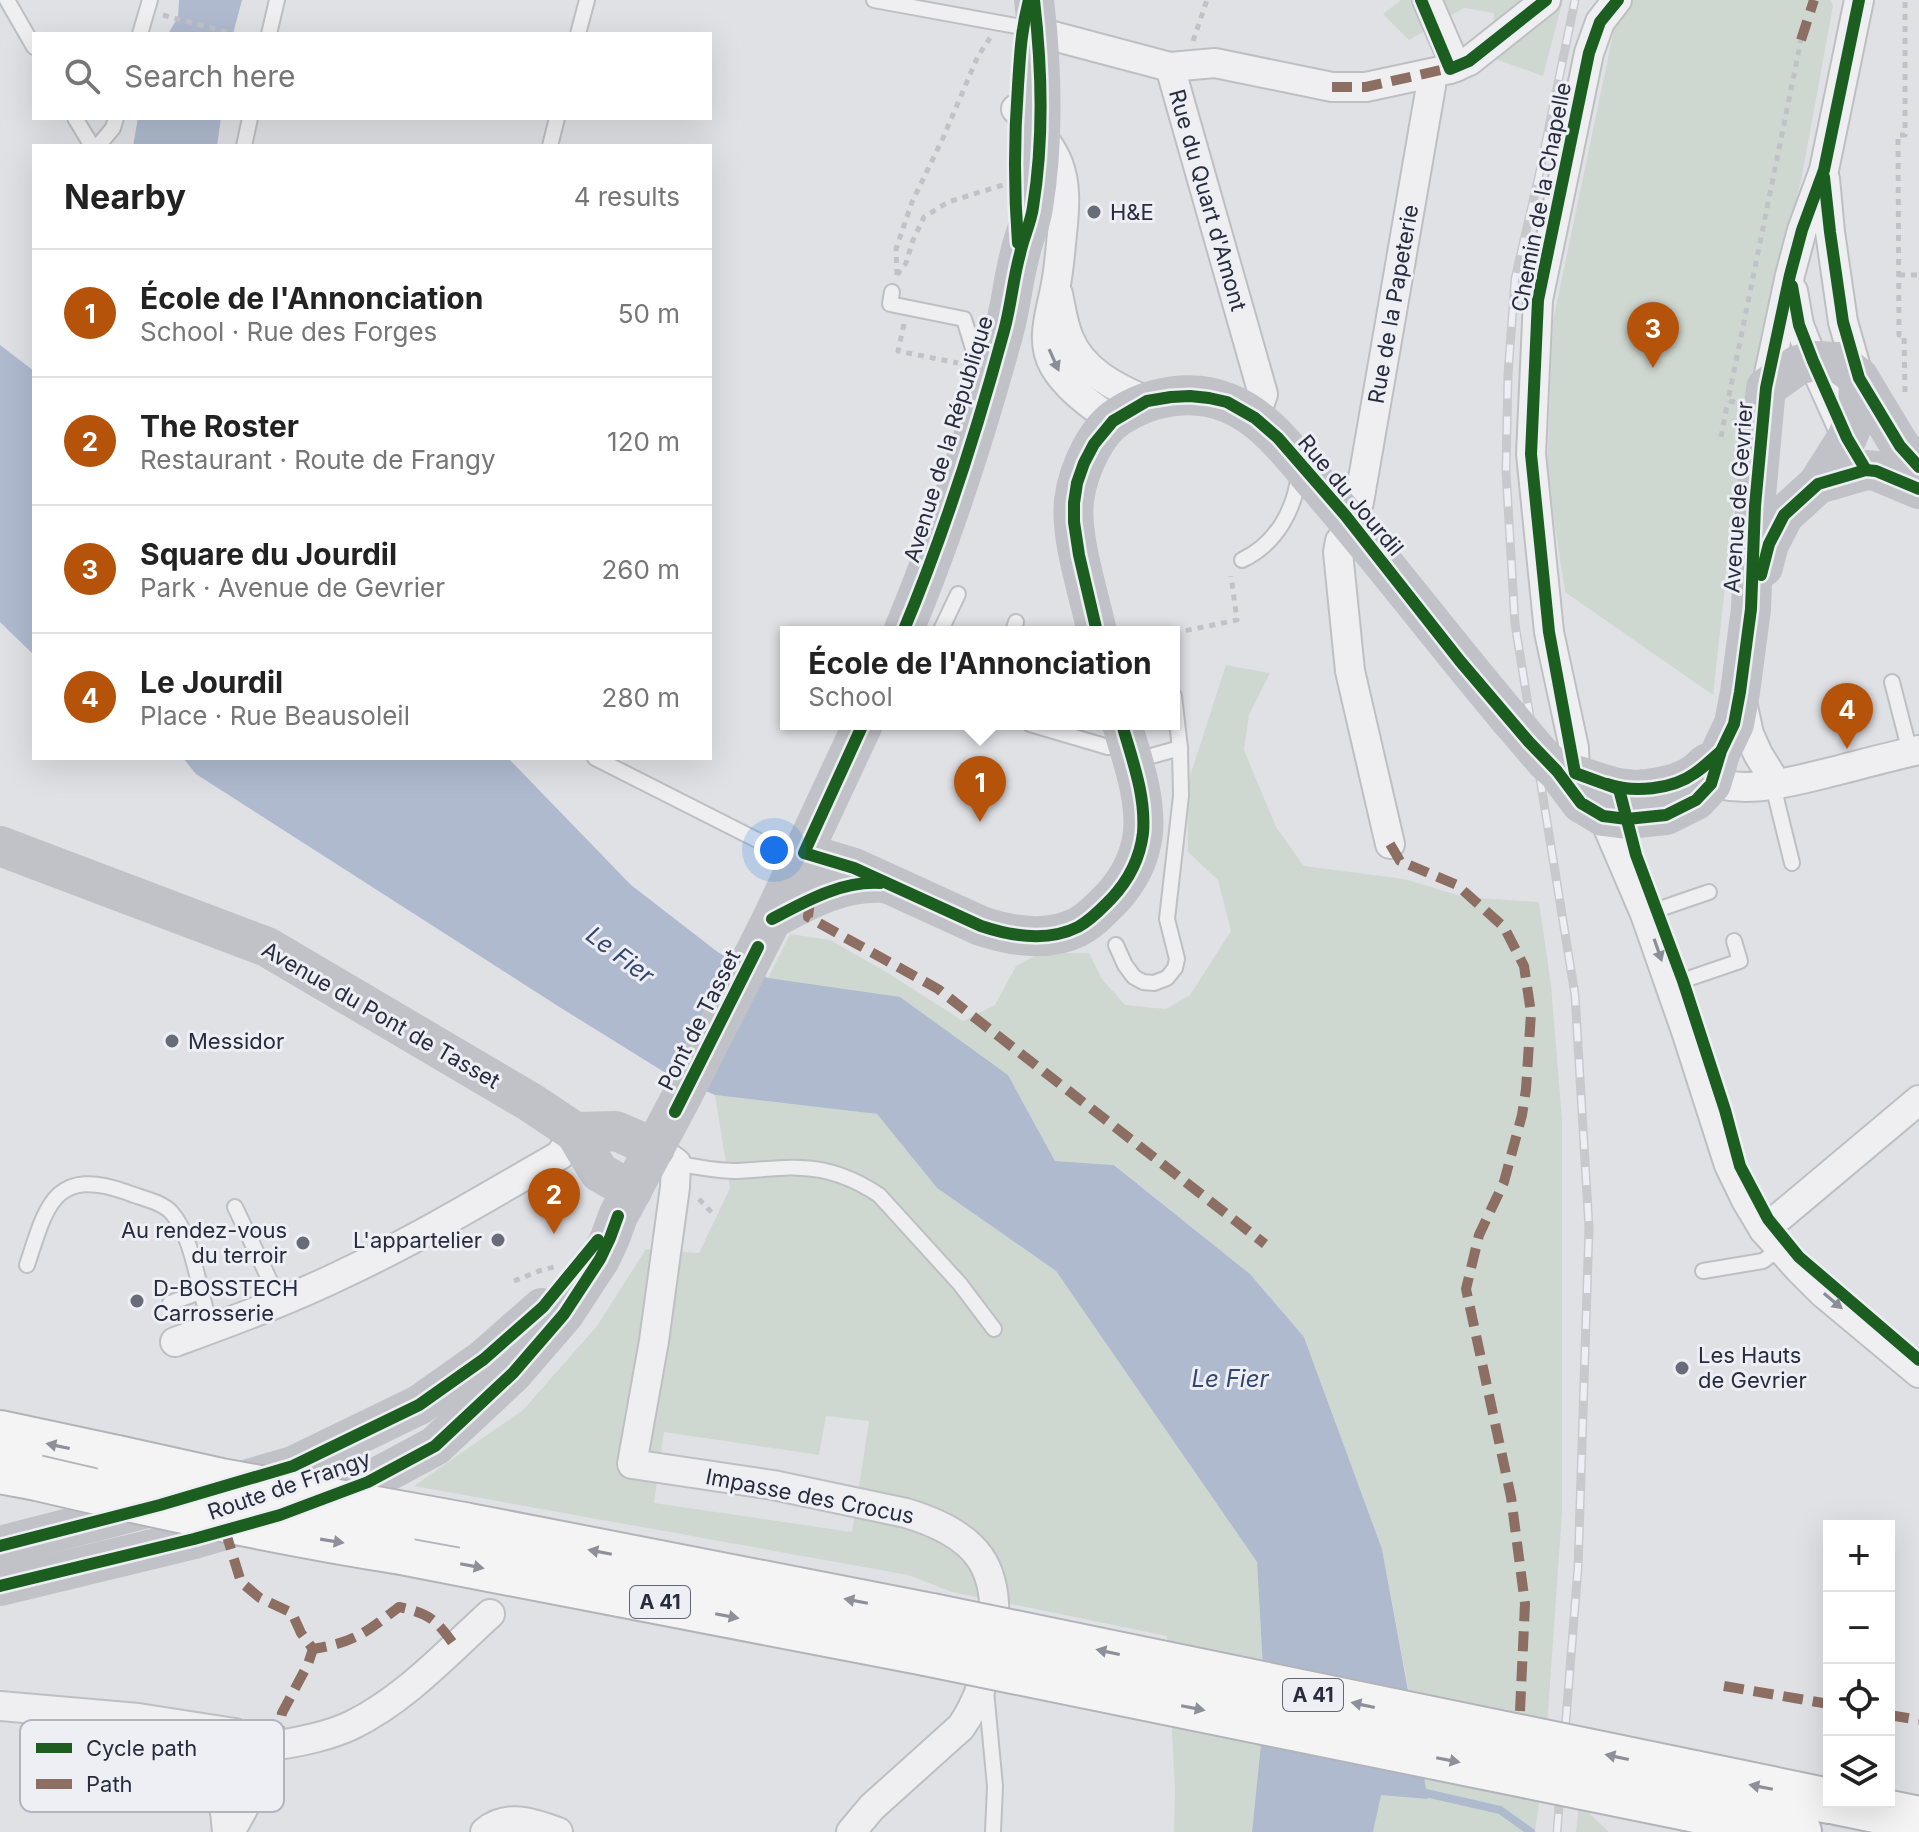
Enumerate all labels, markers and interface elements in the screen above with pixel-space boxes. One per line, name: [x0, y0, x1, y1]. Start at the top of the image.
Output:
search box: [32, 32, 712, 120]
icon: search: [60, 54, 104, 98]
text: Search here: [124, 58, 296, 94]
street label: Chemin de la Chapelle: [1506, 80, 1576, 314]
street label: Rue du Quart d'Amont: [1164, 86, 1252, 314]
text: Nearby: [64, 176, 186, 217]
text: 4 results: [574, 181, 680, 212]
place label: H&E: [1110, 199, 1154, 225]
street label: Rue de la Papeterie: [1363, 202, 1423, 406]
marker: H&E: [1085, 203, 1103, 221]
text: École de l'Annonciation: [140, 280, 483, 316]
text: 1: [84, 298, 96, 329]
text: 50 m: [618, 298, 680, 329]
pin: 3: [1627, 302, 1679, 368]
street label: Avenue de la République: [898, 313, 998, 565]
text: School · Rue des Forges: [140, 316, 437, 347]
one-way arrow: [1047, 349, 1060, 372]
street label: Avenue de Gevrier: [1718, 400, 1758, 594]
text: The Roster: [140, 408, 299, 444]
text: 2: [82, 426, 98, 457]
text: 120 m: [607, 426, 680, 457]
street label: Rue du Jourdil: [1293, 429, 1409, 561]
text: Restaurant · Route de Frangy: [140, 444, 496, 475]
text: Square du Jourdil: [140, 536, 397, 572]
text: 3: [82, 554, 98, 585]
text: 260 m: [602, 554, 680, 585]
text: Park · Avenue de Gevrier: [140, 572, 445, 603]
popup: [780, 626, 1180, 730]
text: École de l'Annonciation: [808, 645, 1152, 681]
text: Le Jourdil: [140, 664, 283, 700]
text: School: [808, 681, 893, 712]
text: 4: [81, 682, 99, 713]
text: 280 m: [602, 682, 680, 713]
pin: 4: [1821, 683, 1873, 749]
text: Place · Rue Beausoleil: [140, 700, 410, 731]
pin: 1: [954, 756, 1006, 822]
your location: [754, 830, 794, 870]
water label: Le Fier: [581, 920, 660, 990]
street label: Avenue du Pont de Tasset: [257, 936, 505, 1094]
one-way arrow: [1652, 938, 1665, 962]
street label: Pont de Tasset: [652, 945, 746, 1095]
place label: Messidor: [188, 1028, 284, 1054]
marker: Messidor: [163, 1032, 181, 1050]
pin: 2: [528, 1168, 580, 1234]
place label: Au rendez-vous du terroir: [121, 1217, 287, 1268]
place label: L'appartelier: [353, 1227, 482, 1253]
marker: L'appartelier: [489, 1231, 507, 1249]
marker: Au rendez-vous du terroir: [294, 1234, 312, 1252]
place label: D-BOSSTECH Carrosserie: [153, 1275, 298, 1326]
marker: D-BOSSTECH Carrosserie: [128, 1292, 146, 1310]
one-way arrow: [1823, 1292, 1843, 1309]
place label: Les Hauts de Gevrier: [1698, 1342, 1807, 1393]
marker: Les Hauts de Gevrier: [1673, 1359, 1691, 1377]
water label: Le Fier: [1192, 1364, 1269, 1393]
one-way arrow: [46, 1439, 71, 1451]
street label: Route de Frangy: [204, 1445, 374, 1525]
street label: Impasse des Crocus: [704, 1463, 916, 1529]
map controls: [1823, 1520, 1895, 1808]
button: +: [1823, 1520, 1895, 1592]
one-way arrow: [320, 1535, 345, 1548]
one-way arrow: [588, 1545, 613, 1557]
one-way arrow: [460, 1560, 485, 1572]
road number: A 41: [630, 1586, 690, 1618]
button: −: [1823, 1592, 1895, 1664]
one-way arrow: [843, 1595, 868, 1607]
one-way arrow: [715, 1610, 740, 1623]
one-way arrow: [1095, 1646, 1120, 1658]
button: locate: [1823, 1664, 1895, 1736]
road number: A 41: [1283, 1679, 1343, 1711]
one-way arrow: [1350, 1698, 1375, 1711]
one-way arrow: [1181, 1702, 1206, 1715]
legend: [20, 1720, 284, 1812]
text: Cycle path: [86, 1735, 197, 1761]
button: layers: [1823, 1736, 1895, 1808]
one-way arrow: [1605, 1751, 1630, 1763]
one-way arrow: [1436, 1754, 1461, 1766]
text: Path: [86, 1771, 133, 1797]
one-way arrow: [1749, 1780, 1774, 1793]

